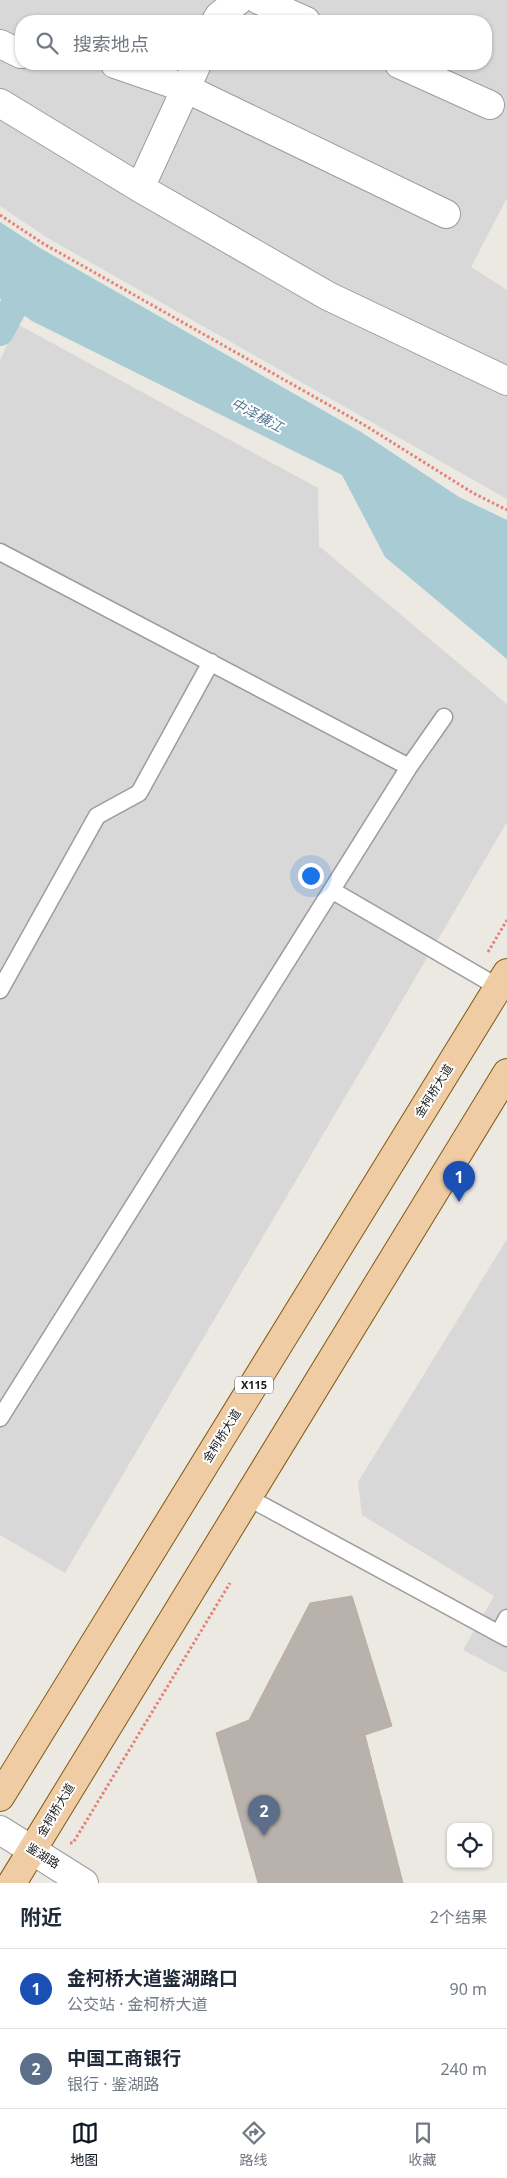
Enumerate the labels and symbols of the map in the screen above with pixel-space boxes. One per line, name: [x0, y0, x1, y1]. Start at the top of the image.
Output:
water label: 中泽横江: [228, 393, 288, 437]
your location: [298, 863, 324, 889]
street label: 金柯桥大道: [410, 1061, 457, 1121]
pin: 1: [443, 1161, 475, 1202]
road number: X115: [235, 1376, 273, 1394]
street label: 金柯桥大道: [198, 1406, 245, 1466]
street label: 金柯桥大道: [33, 1780, 78, 1840]
pin: 2: [248, 1795, 280, 1836]
street label: 鉴湖路: [23, 1838, 63, 1872]

